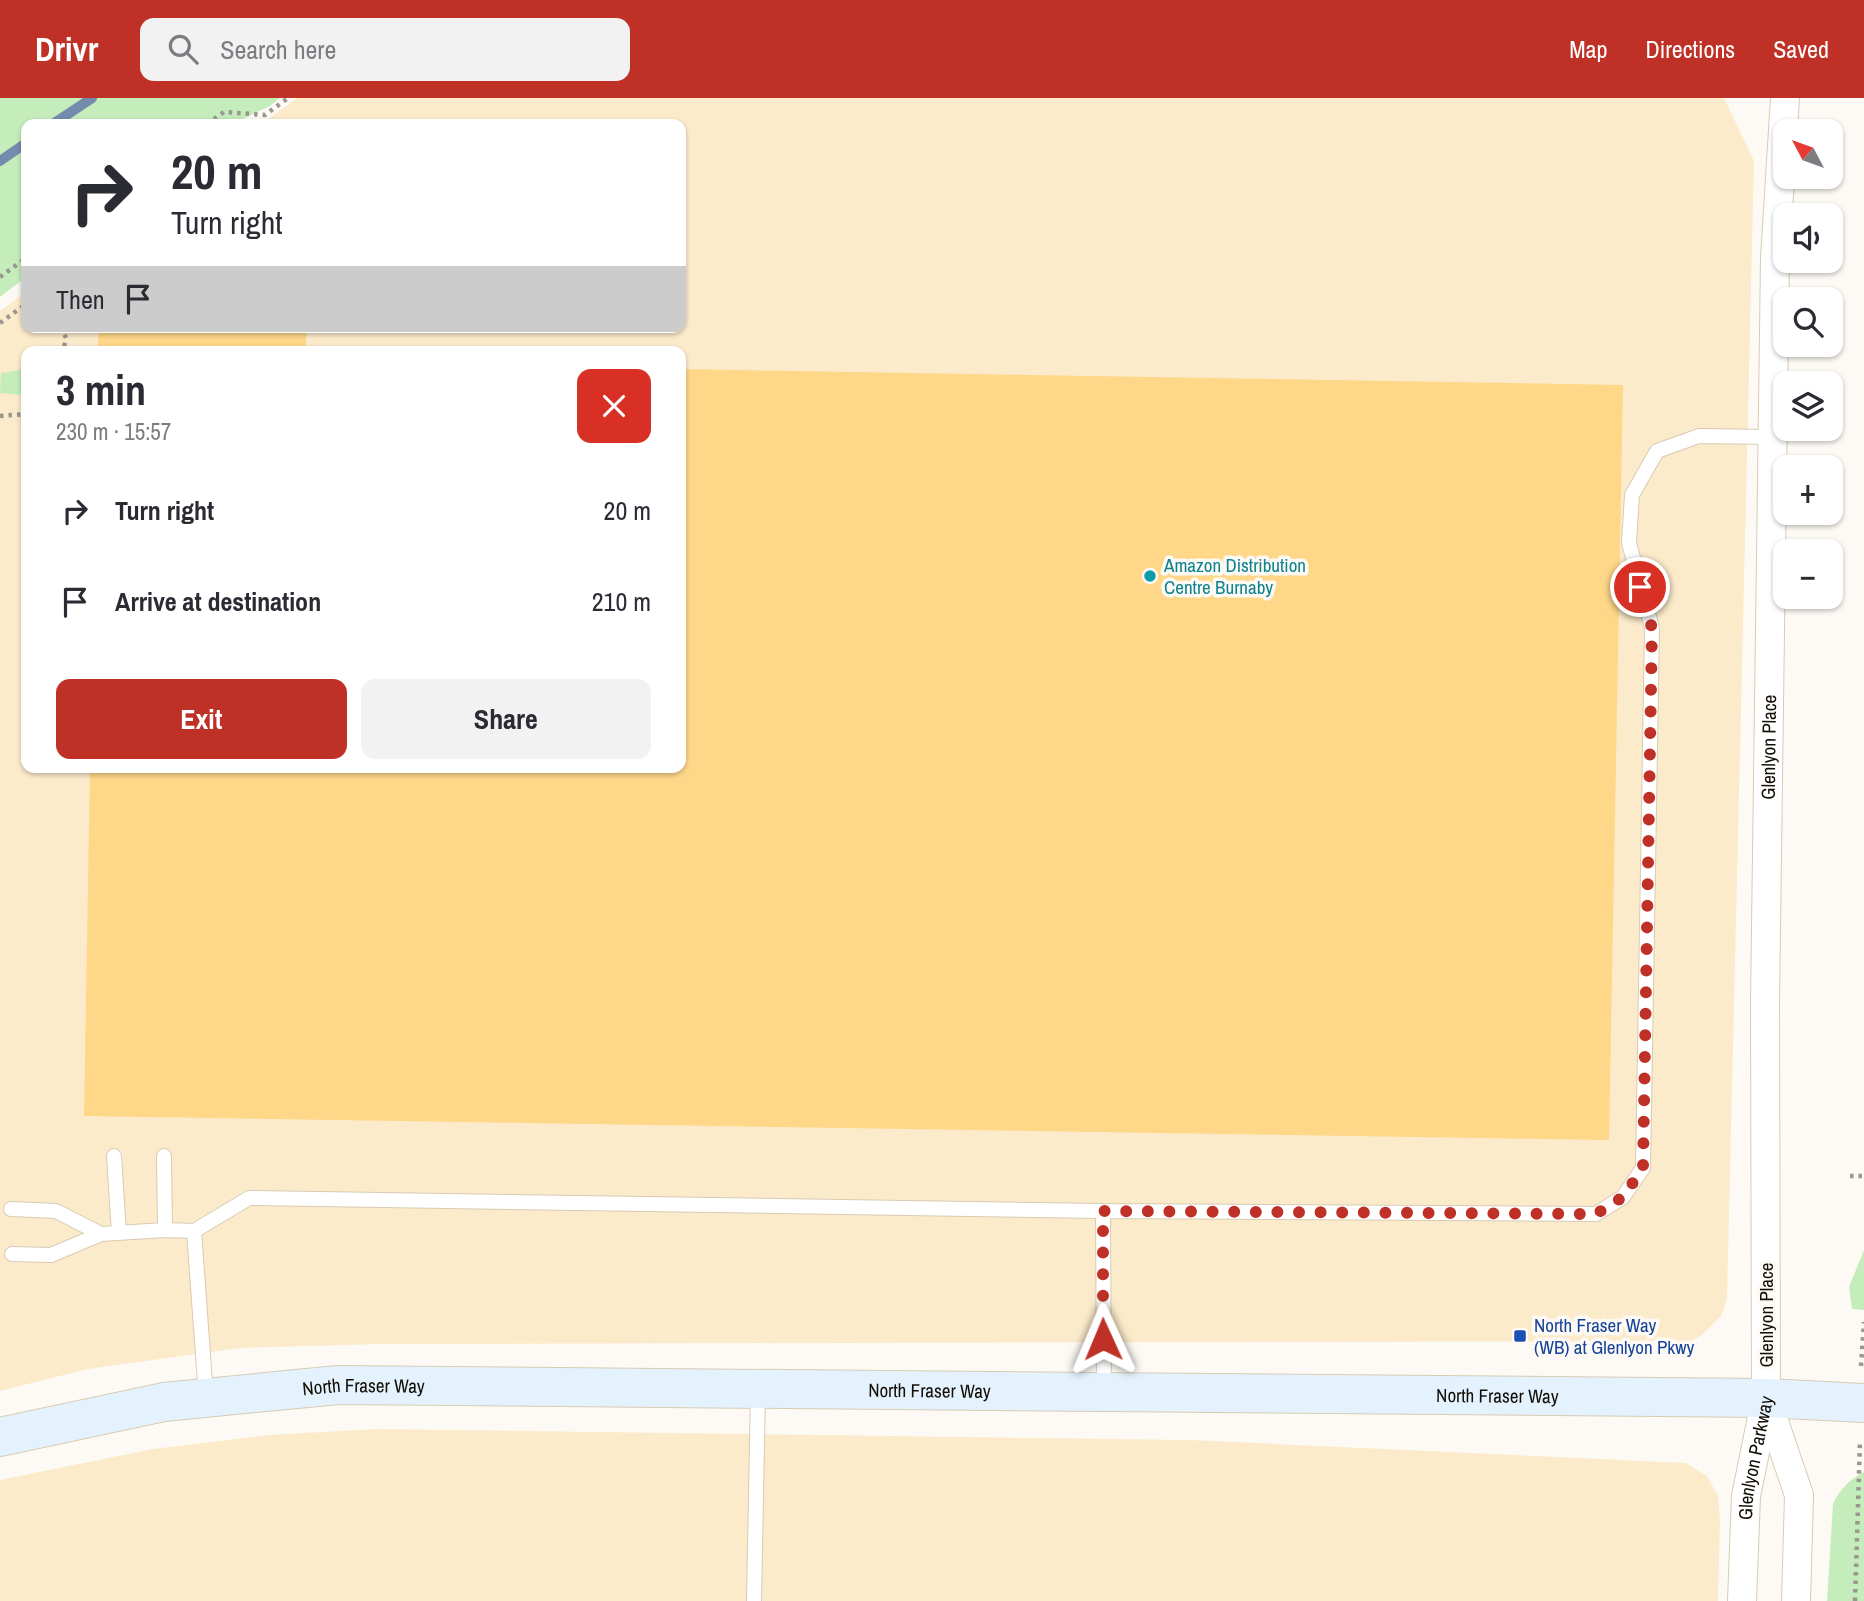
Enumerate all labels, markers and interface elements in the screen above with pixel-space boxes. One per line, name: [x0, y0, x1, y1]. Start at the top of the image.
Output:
search box: [140, 18, 630, 81]
text: Drivr: [35, 27, 98, 71]
icon: search: [164, 30, 202, 68]
text: Search here: [220, 32, 336, 67]
text: Map: [1569, 33, 1607, 65]
text: Directions: [1645, 33, 1735, 65]
text: Saved: [1773, 33, 1829, 65]
north arrow: [1773, 119, 1843, 189]
map controls: [1773, 119, 1843, 609]
text: 20 m: [171, 138, 263, 204]
icon: right: [56, 147, 147, 238]
text: Turn right: [171, 201, 283, 244]
button: sound: [1773, 203, 1843, 273]
icon: arrive: [119, 280, 157, 318]
text: Then: [56, 282, 105, 317]
button: search: [1773, 287, 1843, 357]
text: 3 min: [56, 362, 146, 418]
button: close: [577, 369, 651, 443]
button: layers: [1773, 371, 1843, 441]
text: 230 m · 15:57: [56, 416, 171, 447]
button: +: [1773, 455, 1843, 525]
icon: right: [56, 492, 94, 530]
text: Turn right: [115, 493, 214, 528]
text: 20 m: [604, 493, 651, 528]
button: −: [1773, 539, 1843, 609]
place label: Amazon Distribution Centre Burnaby: [1163, 552, 1306, 600]
pin: [1610, 557, 1670, 617]
marker: Amazon Distribution Centre Burnaby: [1142, 568, 1158, 584]
icon: arrive: [1621, 568, 1659, 606]
icon: arrive: [56, 583, 94, 621]
text: Arrive at destination: [115, 584, 321, 619]
text: 210 m: [592, 584, 651, 619]
button: Exit: [56, 679, 347, 759]
button: Share: [361, 679, 651, 759]
street label: Glenlyon Place: [1755, 694, 1782, 800]
street label: Glenlyon Place: [1753, 1263, 1779, 1367]
position arrow: [1066, 1302, 1140, 1376]
place label: North Fraser Way (WB) at Glenlyon Pkwy: [1534, 1312, 1694, 1360]
marker: North Fraser Way (WB) at Glenlyon Pkwy: [1512, 1328, 1528, 1344]
street label: North Fraser Way: [301, 1372, 425, 1401]
street label: North Fraser Way: [868, 1377, 991, 1404]
street label: North Fraser Way: [1436, 1382, 1559, 1409]
street label: Glenlyon Parkway: [1732, 1393, 1779, 1520]

